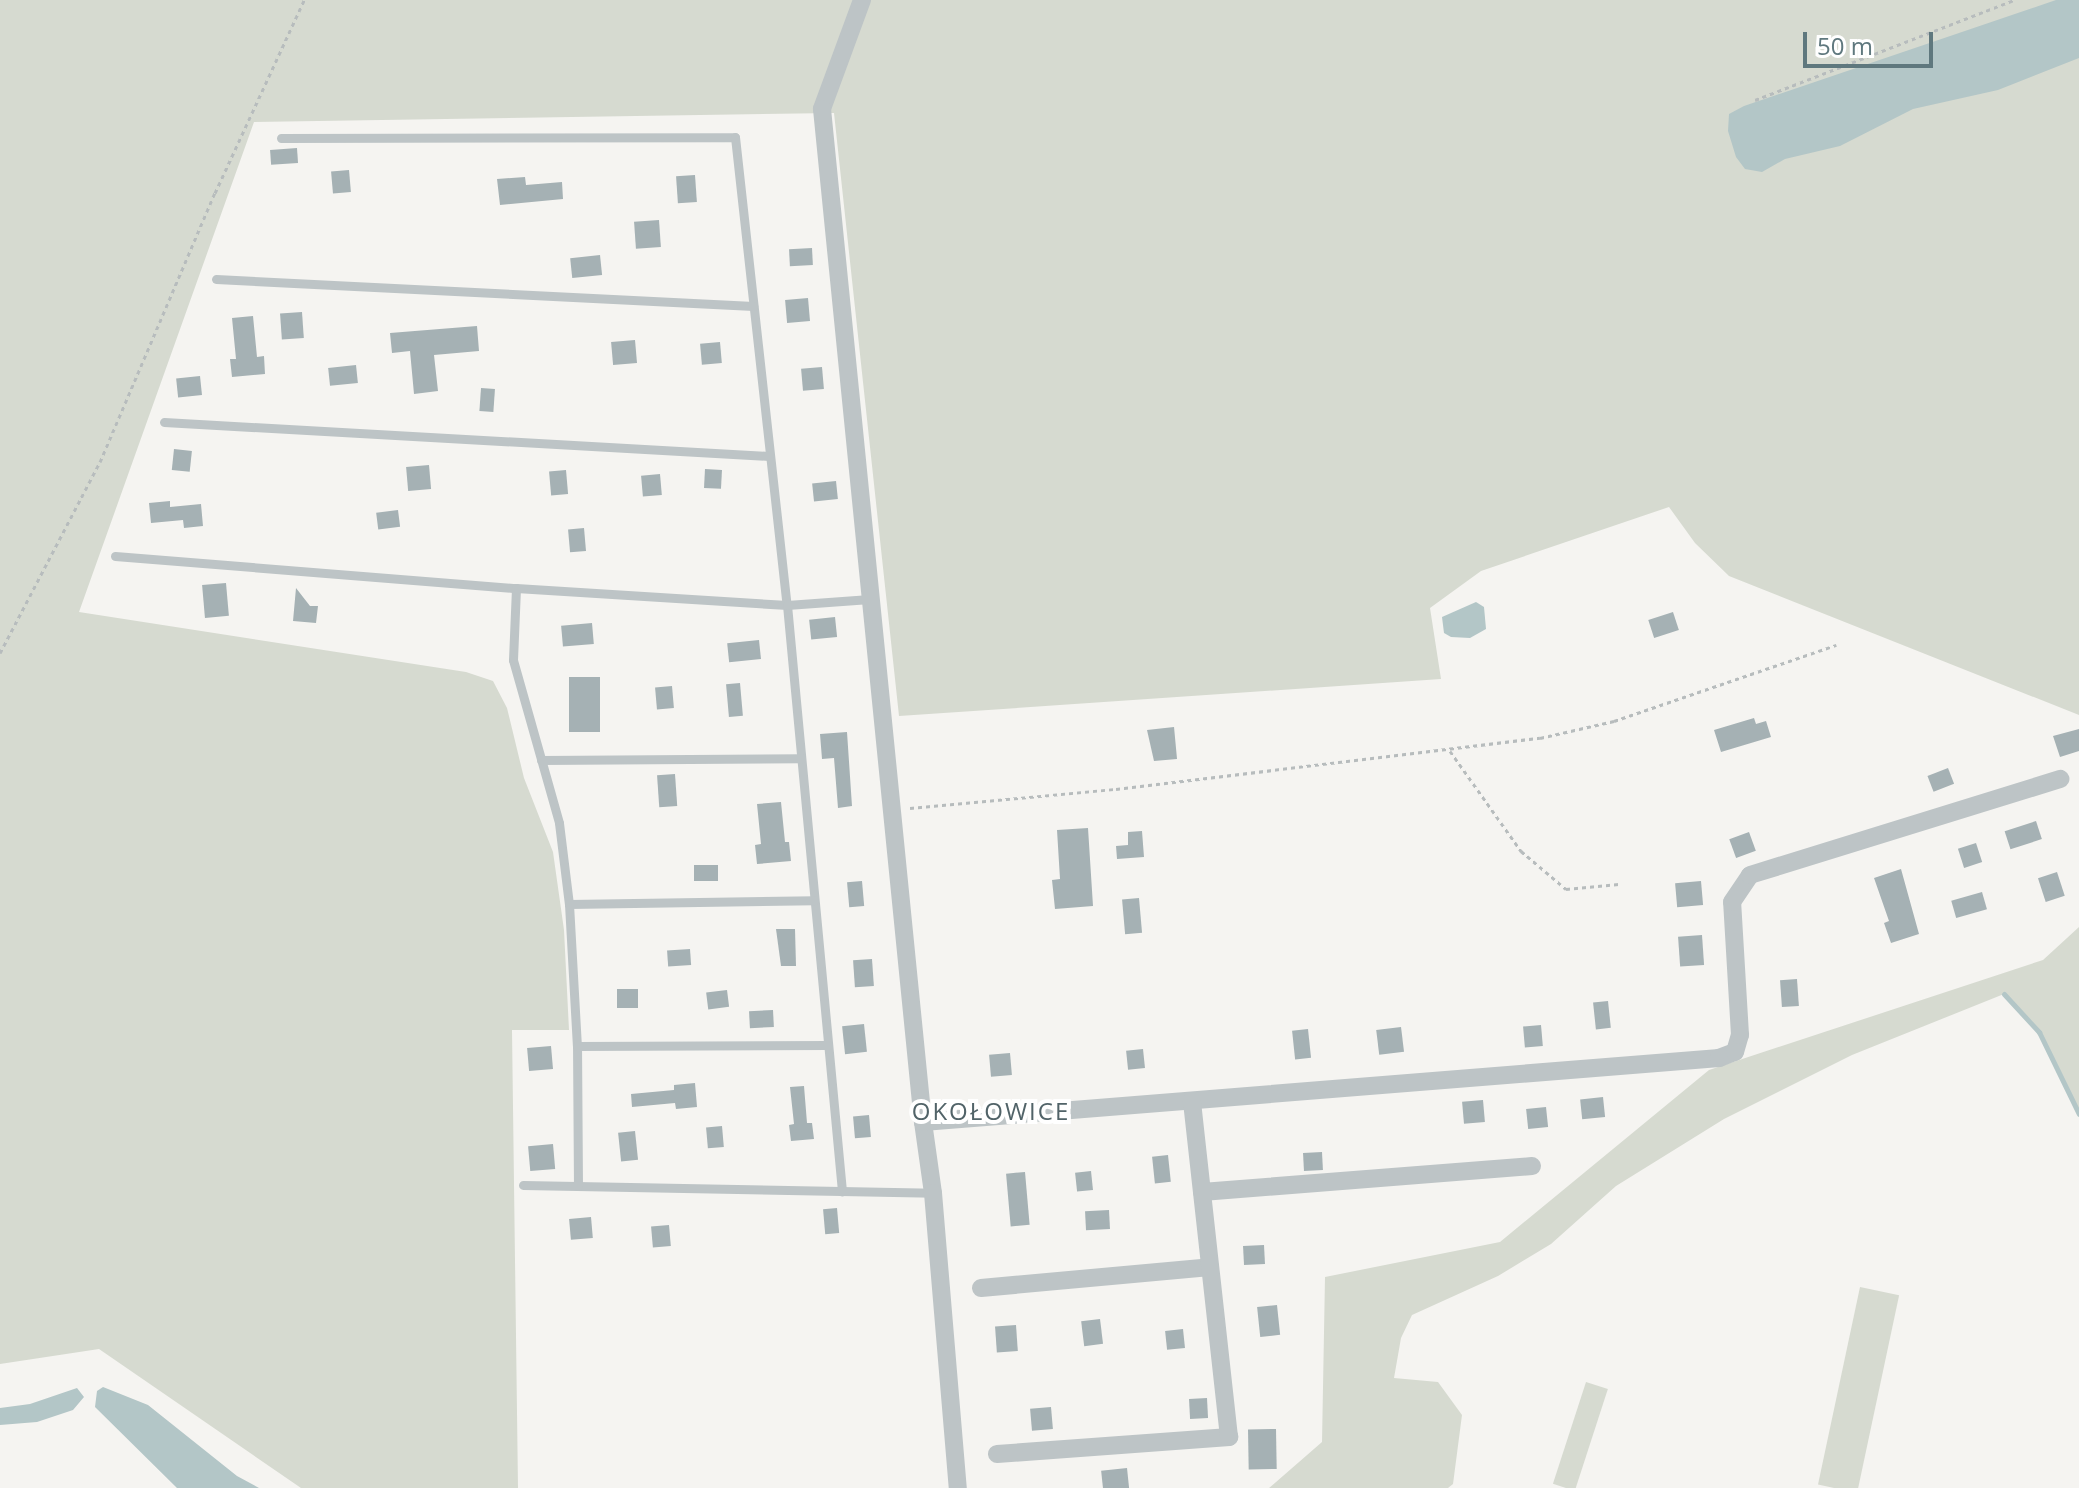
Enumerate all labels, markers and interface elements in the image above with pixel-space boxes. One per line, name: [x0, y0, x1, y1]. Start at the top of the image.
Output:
scale bar: [1807, 16, 1937, 66]
text: 50 m: [1817, 29, 1873, 62]
district label: OKOŁOWICE: [912, 1097, 1070, 1125]

